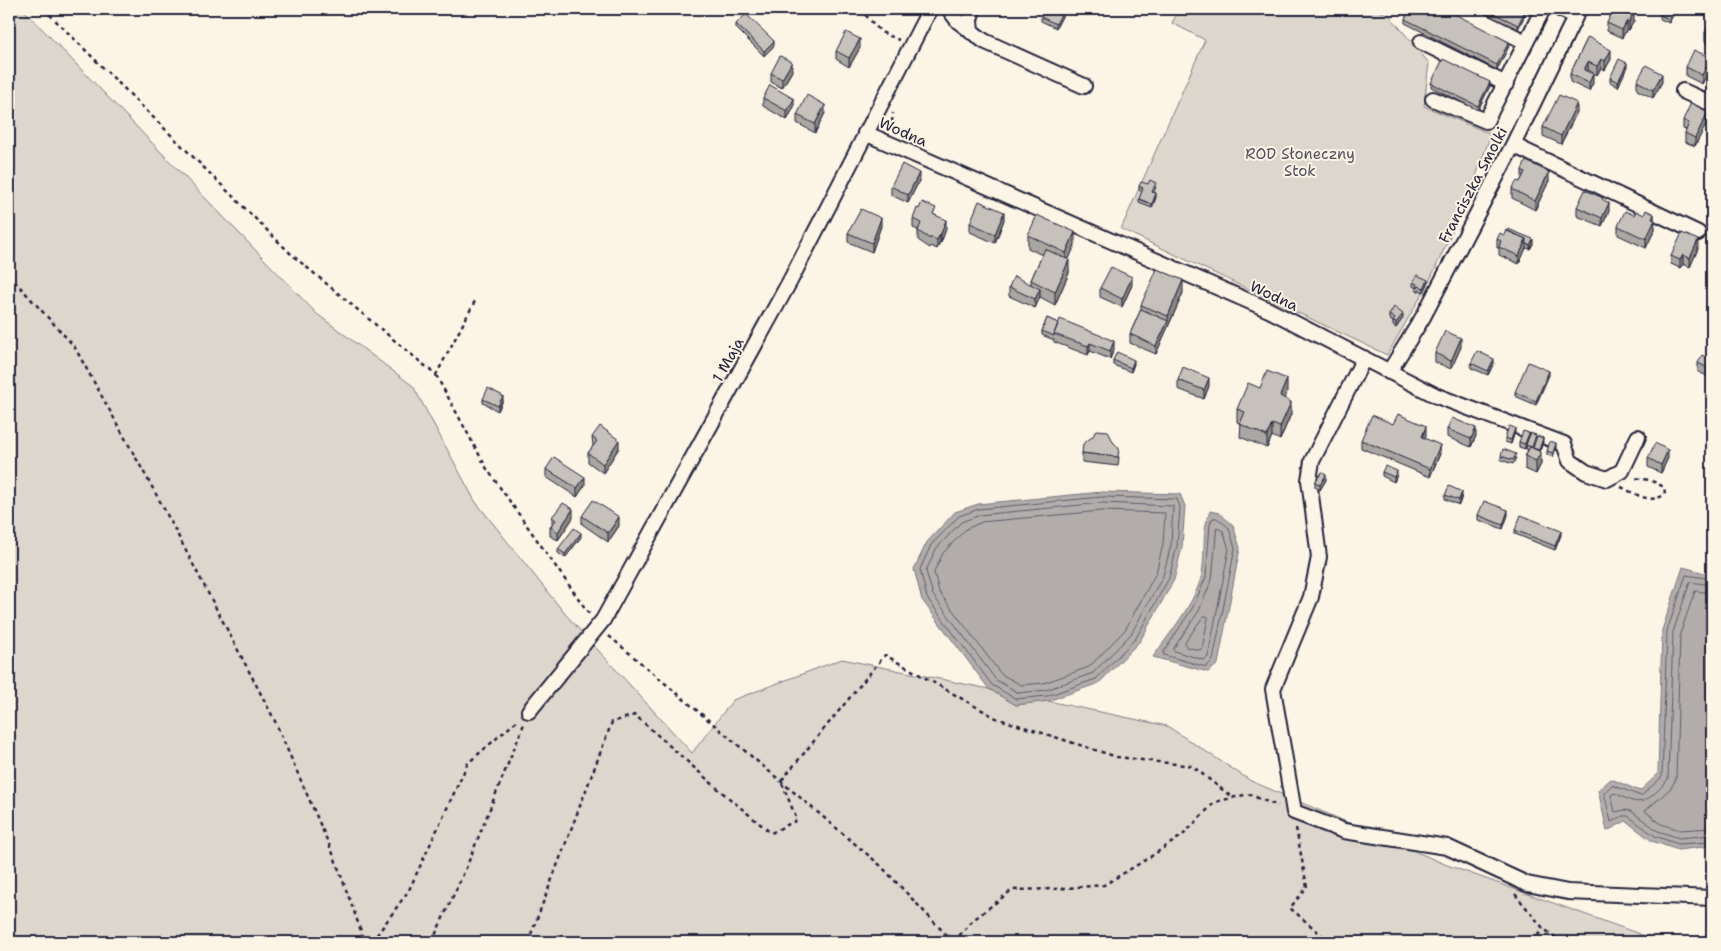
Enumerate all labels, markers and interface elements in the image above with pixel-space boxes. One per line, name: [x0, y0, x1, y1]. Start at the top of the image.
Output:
street label: Wodna: [876, 113, 931, 152]
street label: Franciszka Smolki: [1434, 123, 1512, 247]
park label: ROD Słoneczny Stok: [1245, 144, 1355, 181]
street label: Wodna: [1247, 276, 1302, 316]
street label: 1 Maja: [708, 333, 749, 386]

